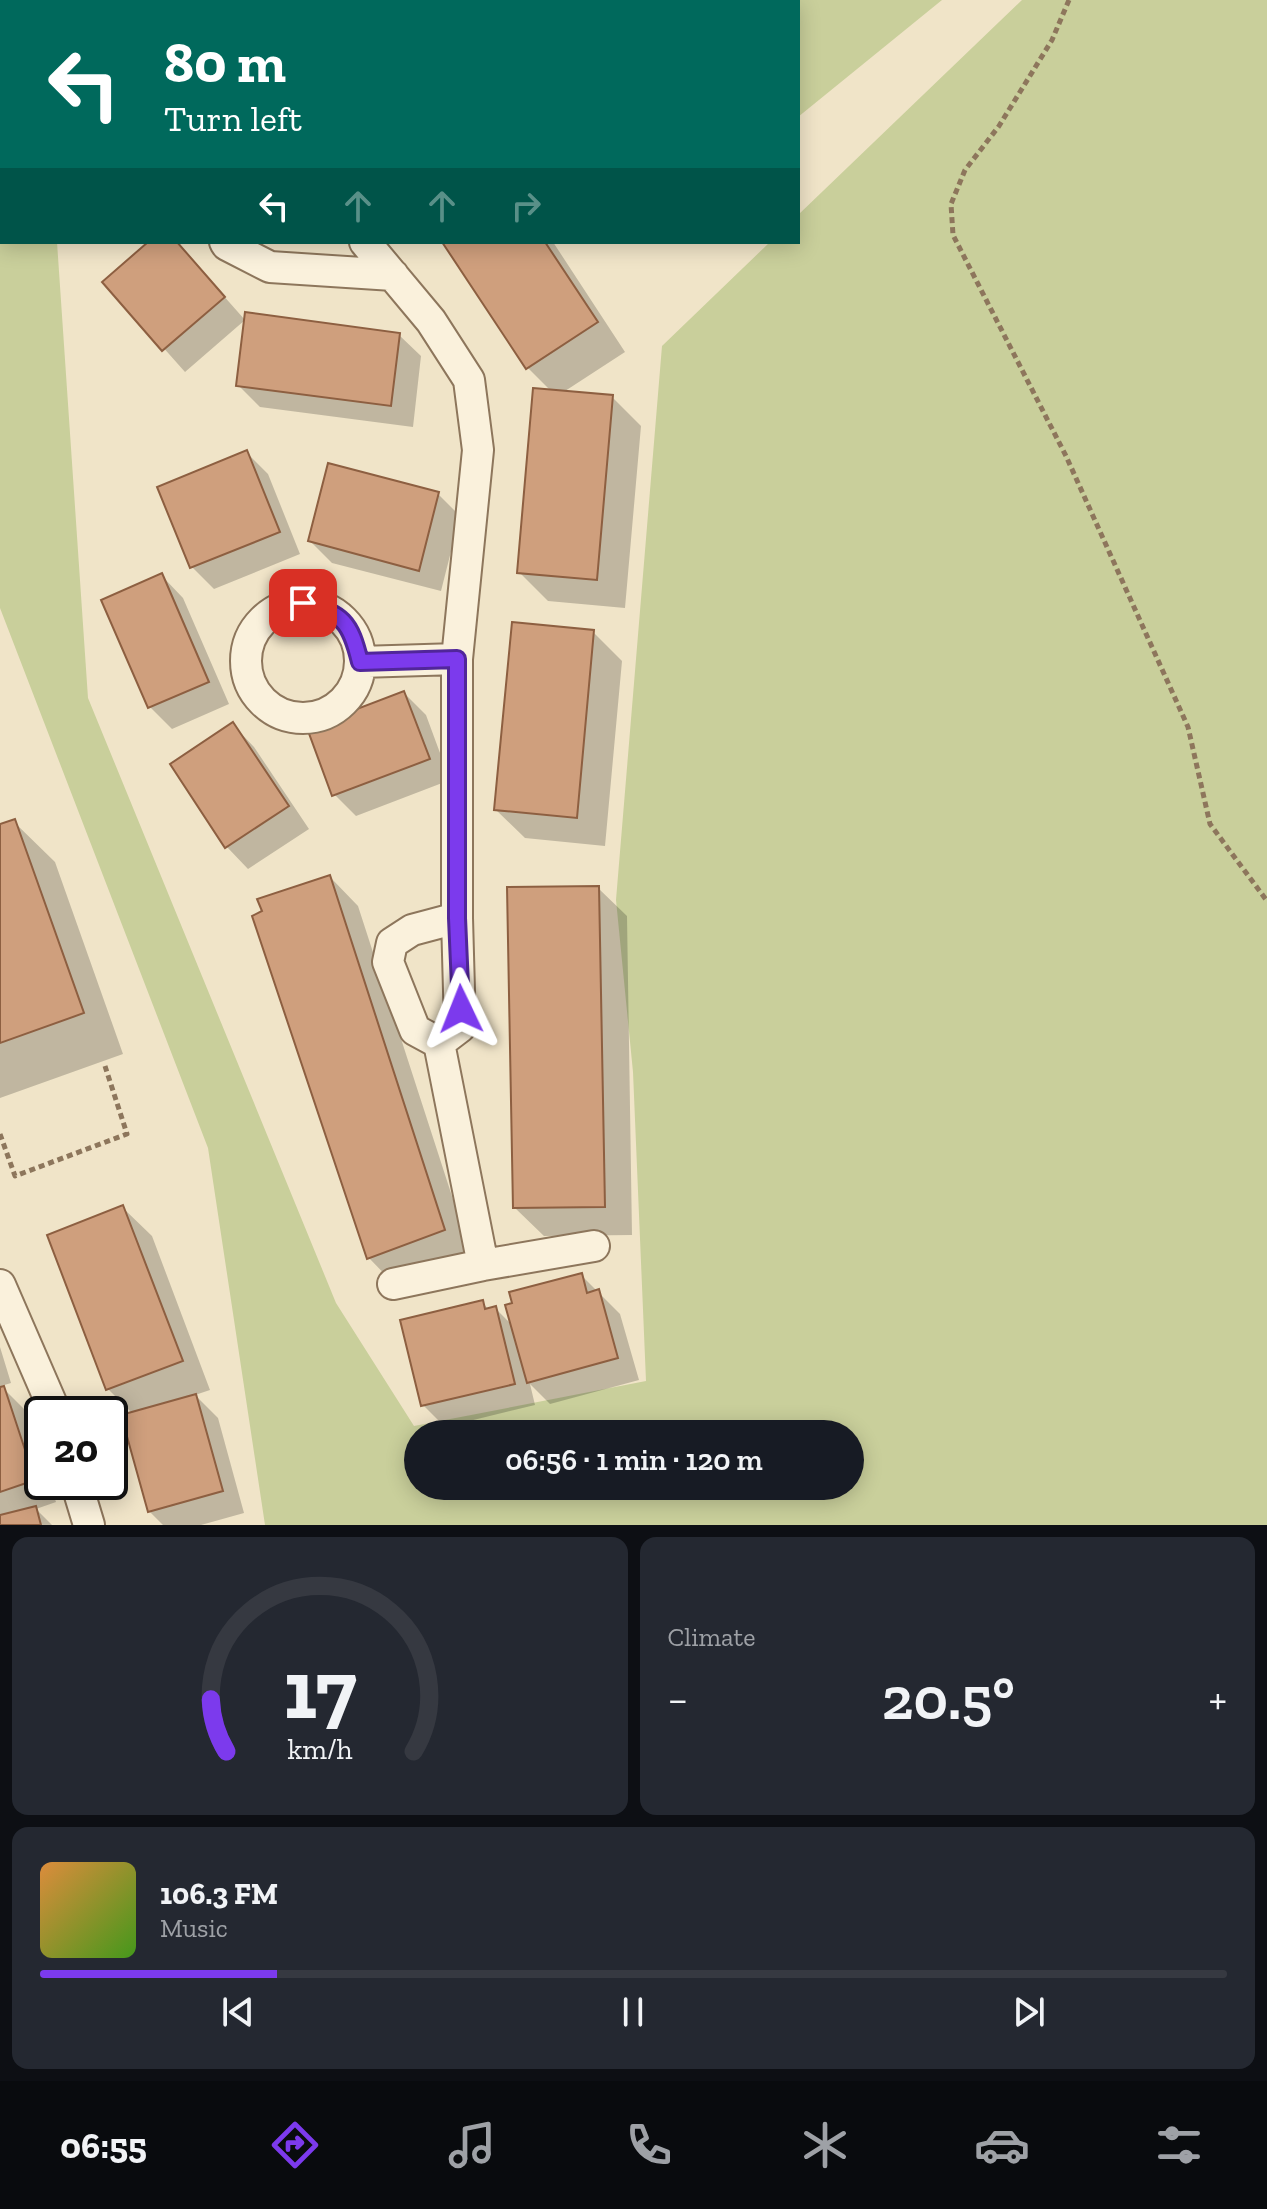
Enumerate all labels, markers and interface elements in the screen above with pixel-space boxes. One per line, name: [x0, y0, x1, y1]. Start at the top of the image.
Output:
text: 80 m: [164, 29, 286, 96]
icon: left: [32, 32, 136, 136]
text: Turn left: [164, 97, 302, 140]
icon: left: [252, 184, 296, 228]
icon: ahead: [336, 184, 380, 228]
icon: ahead: [420, 184, 464, 228]
icon: right: [504, 184, 548, 228]
pin: [269, 569, 337, 637]
icon: arrive: [281, 581, 325, 625]
position arrow: [419, 967, 503, 1051]
speed limit sign: 20: [24, 1396, 128, 1500]
text: 06:56 · 1 min · 120 m: [505, 1442, 763, 1478]
text: Climate: [668, 1621, 755, 1653]
text: 17: [283, 1639, 356, 1739]
text: 20.5°: [882, 1662, 1015, 1734]
text: −: [668, 1672, 688, 1725]
text: +: [1208, 1672, 1227, 1725]
text: km/h: [287, 1732, 352, 1766]
text: 106.3 FM: [160, 1876, 278, 1912]
text: Music: [160, 1912, 228, 1944]
icon: previous: [216, 1990, 260, 2034]
icon: pause: [611, 1990, 655, 2034]
icon: next: [1007, 1990, 1051, 2034]
icon: directions: [267, 2117, 323, 2173]
icon: music: [444, 2117, 500, 2173]
icon: phone: [621, 2117, 677, 2173]
icon: climate: [797, 2117, 853, 2173]
icon: car: [974, 2117, 1030, 2173]
icon: filters: [1151, 2117, 1207, 2173]
text: 06:55: [60, 2124, 147, 2167]

